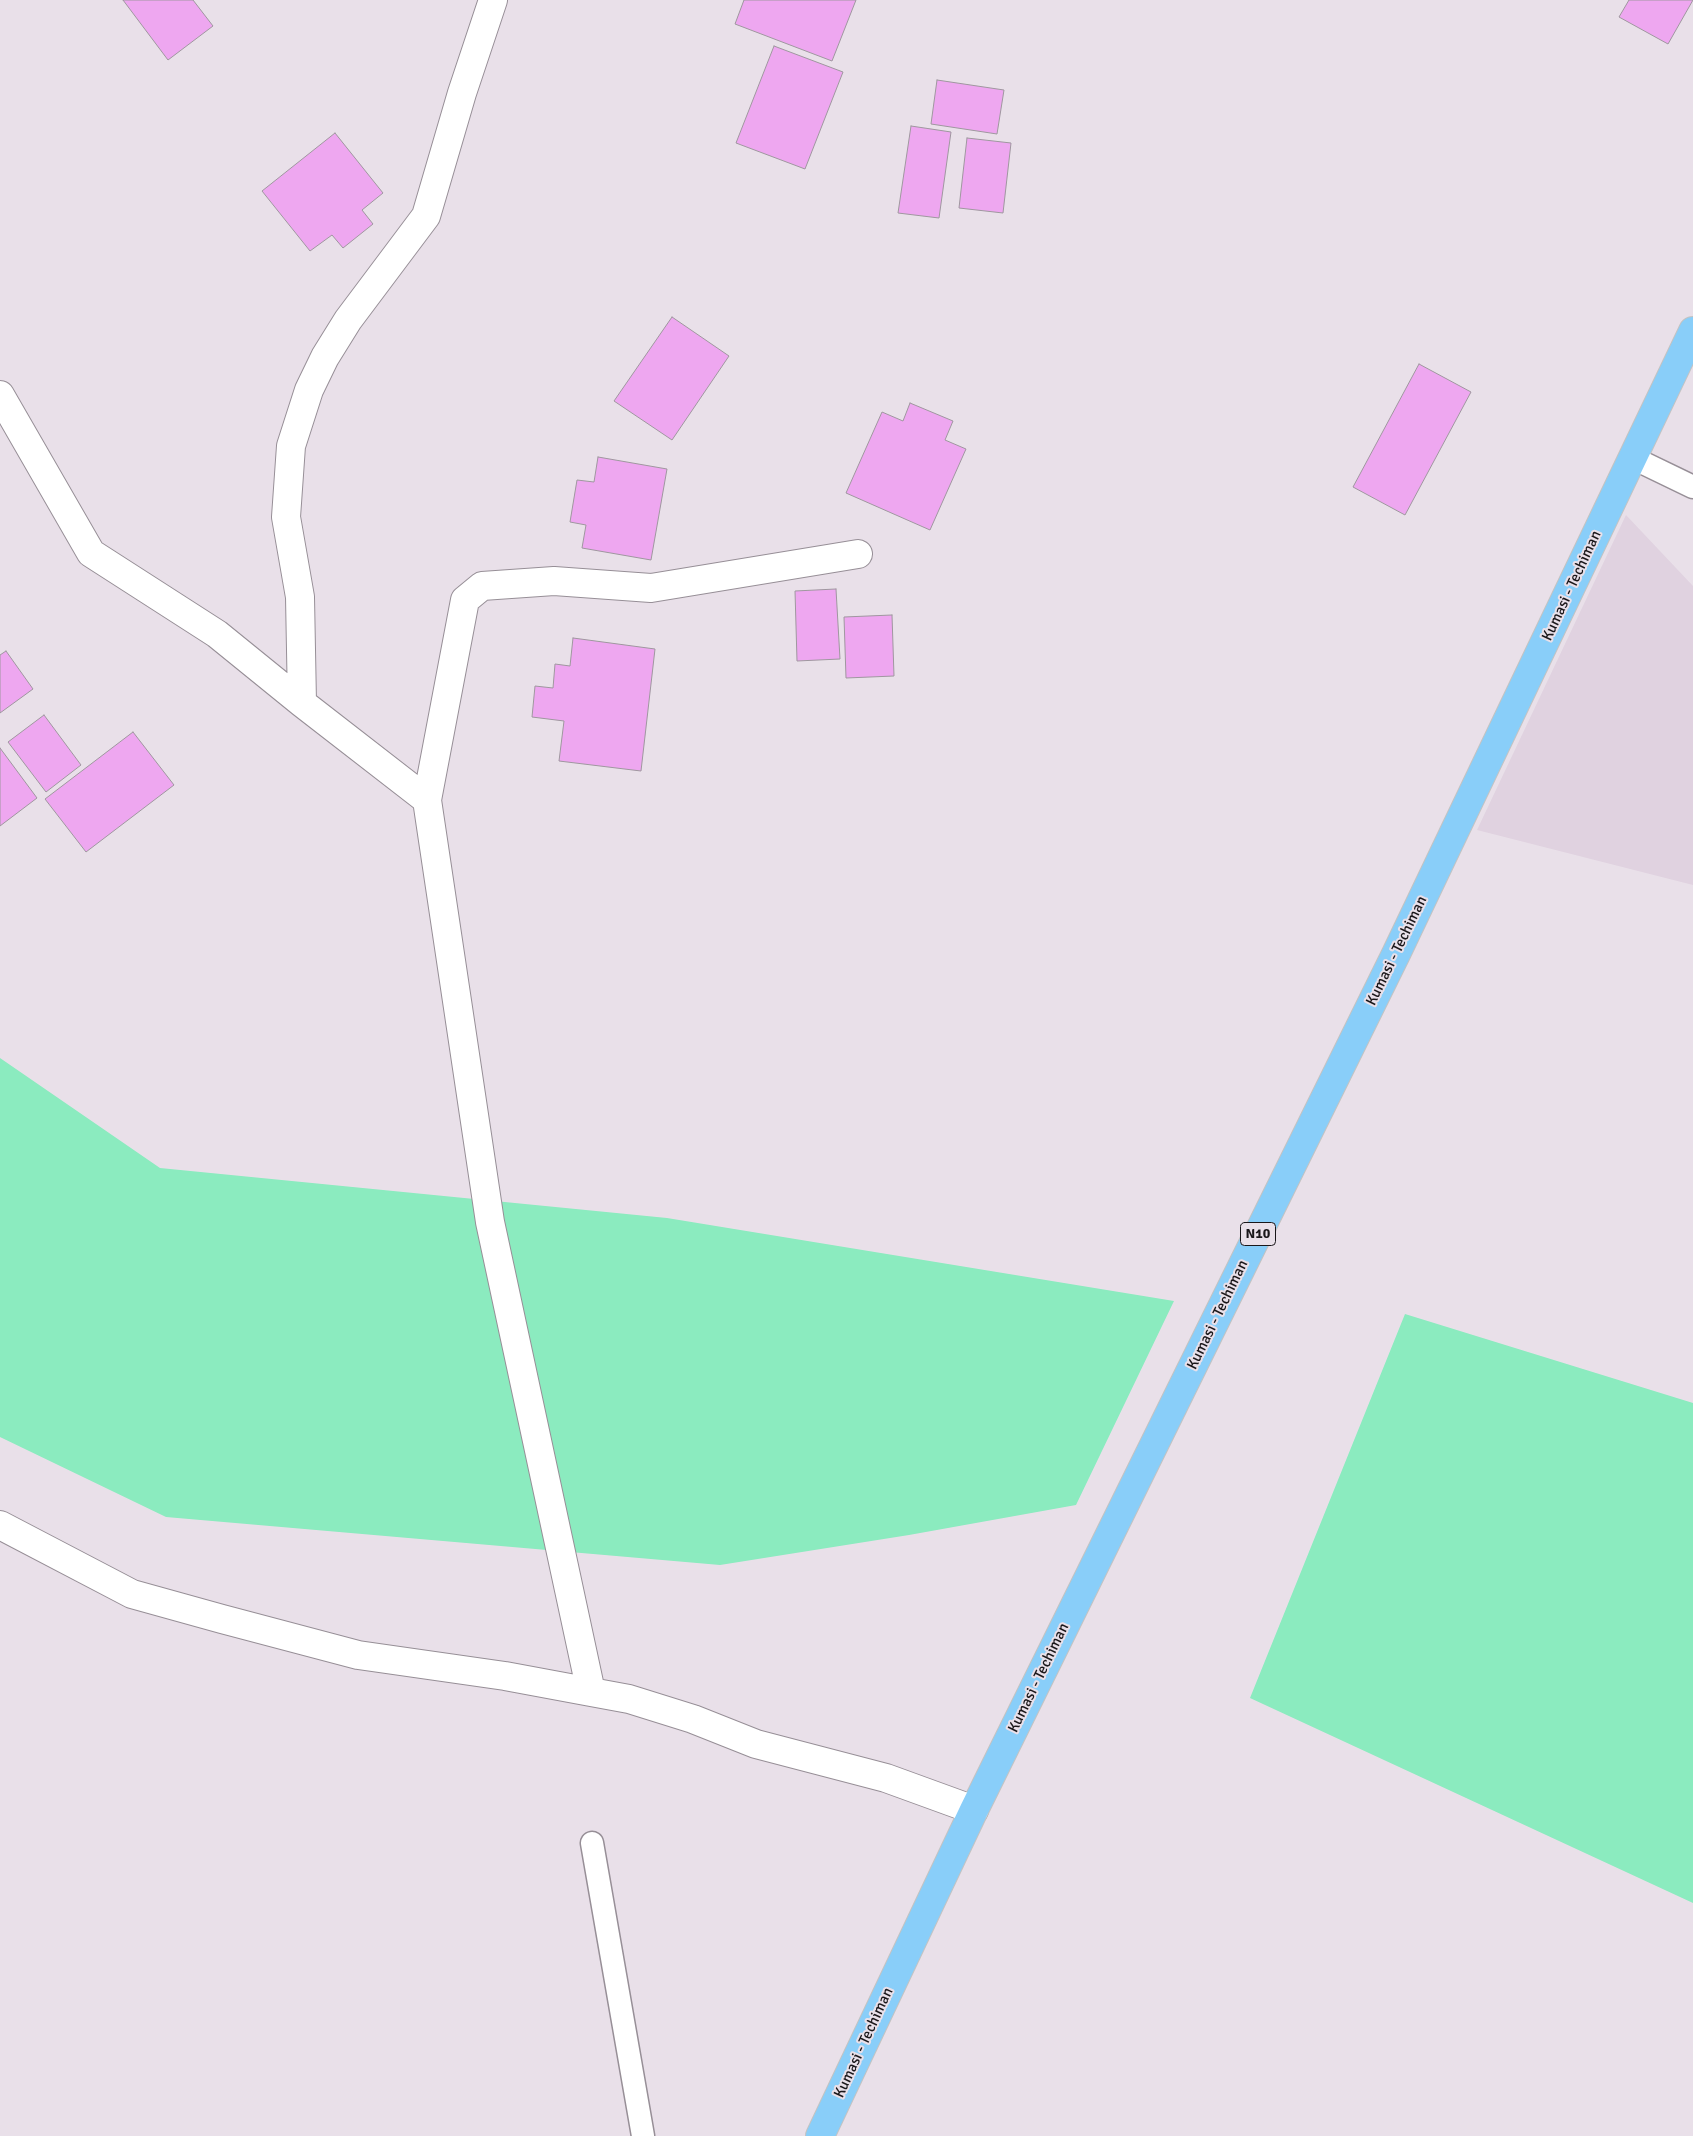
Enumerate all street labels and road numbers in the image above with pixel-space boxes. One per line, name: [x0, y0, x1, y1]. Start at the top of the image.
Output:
street label: Kumasi - Techiman: [1539, 528, 1605, 644]
street label: Kumasi - Techiman: [1363, 893, 1431, 1009]
road number: N10: [1240, 1222, 1276, 1246]
street label: Kumasi - Techiman: [1184, 1257, 1252, 1373]
street label: Kumasi - Techiman: [1005, 1620, 1073, 1736]
street label: Kumasi - Techiman: [831, 1985, 897, 2101]

